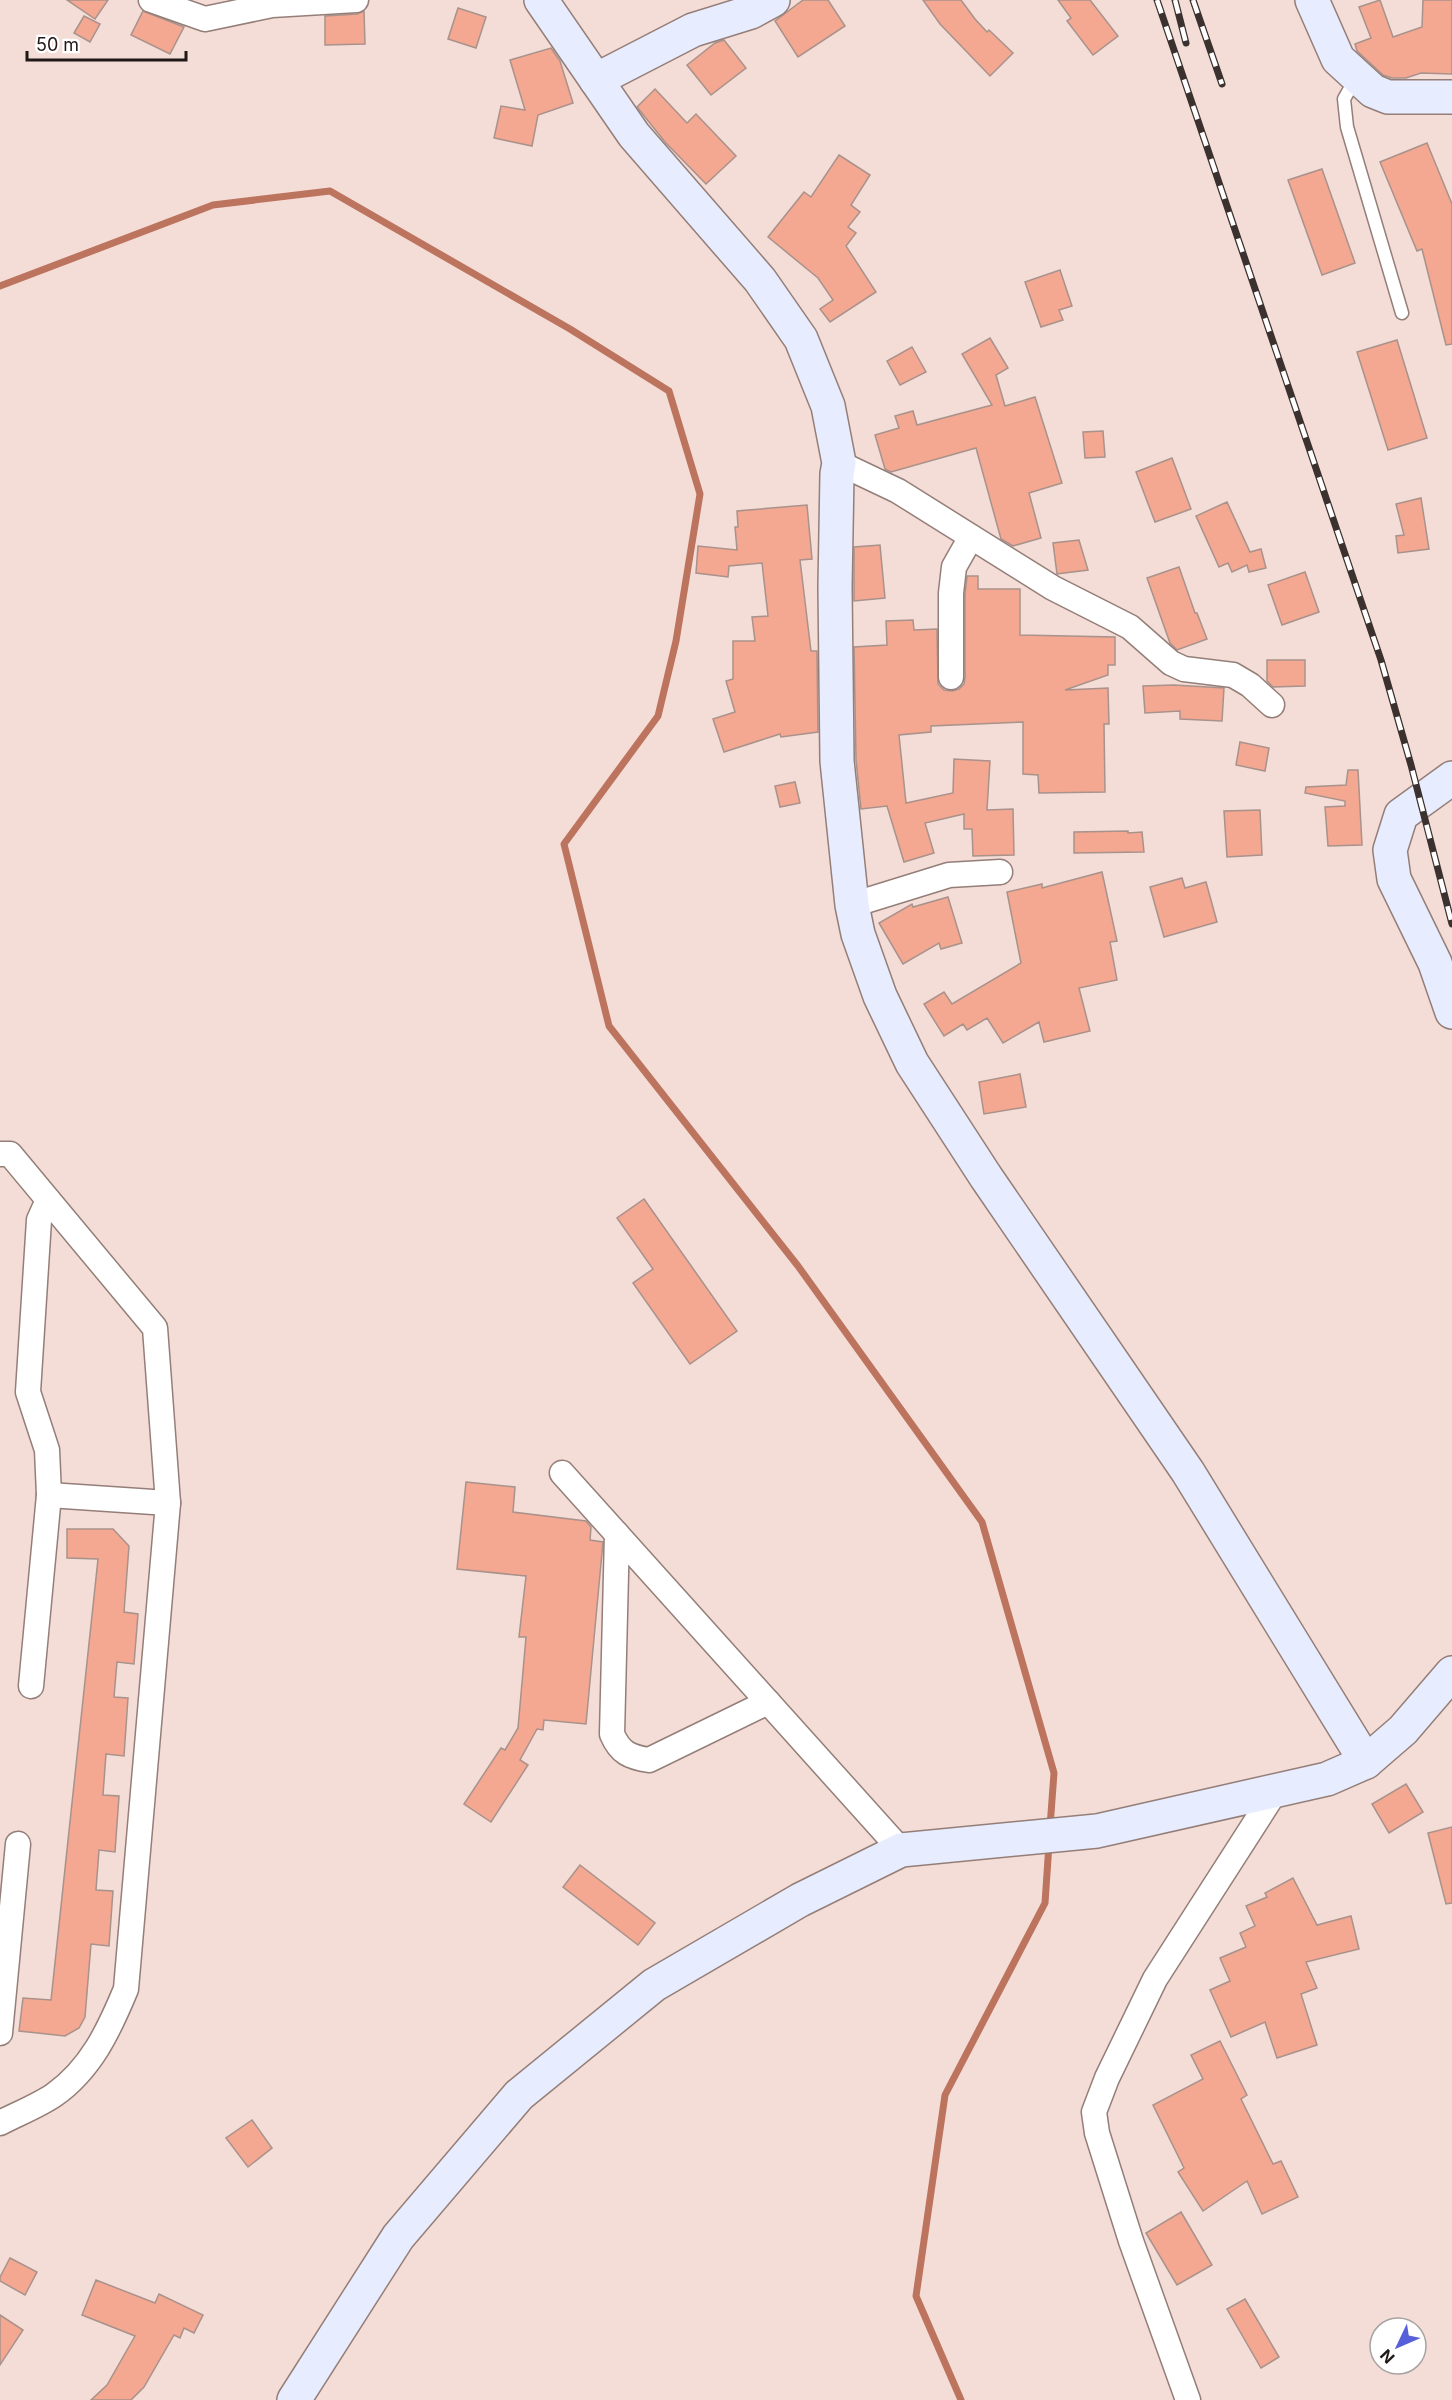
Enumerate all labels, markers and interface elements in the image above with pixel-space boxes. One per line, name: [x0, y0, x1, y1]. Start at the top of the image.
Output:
scale bar: [27, 24, 186, 62]
text: 50 m: [36, 34, 79, 55]
north arrow: [1368, 2316, 1428, 2376]
text: N: [1376, 2345, 1399, 2368]

